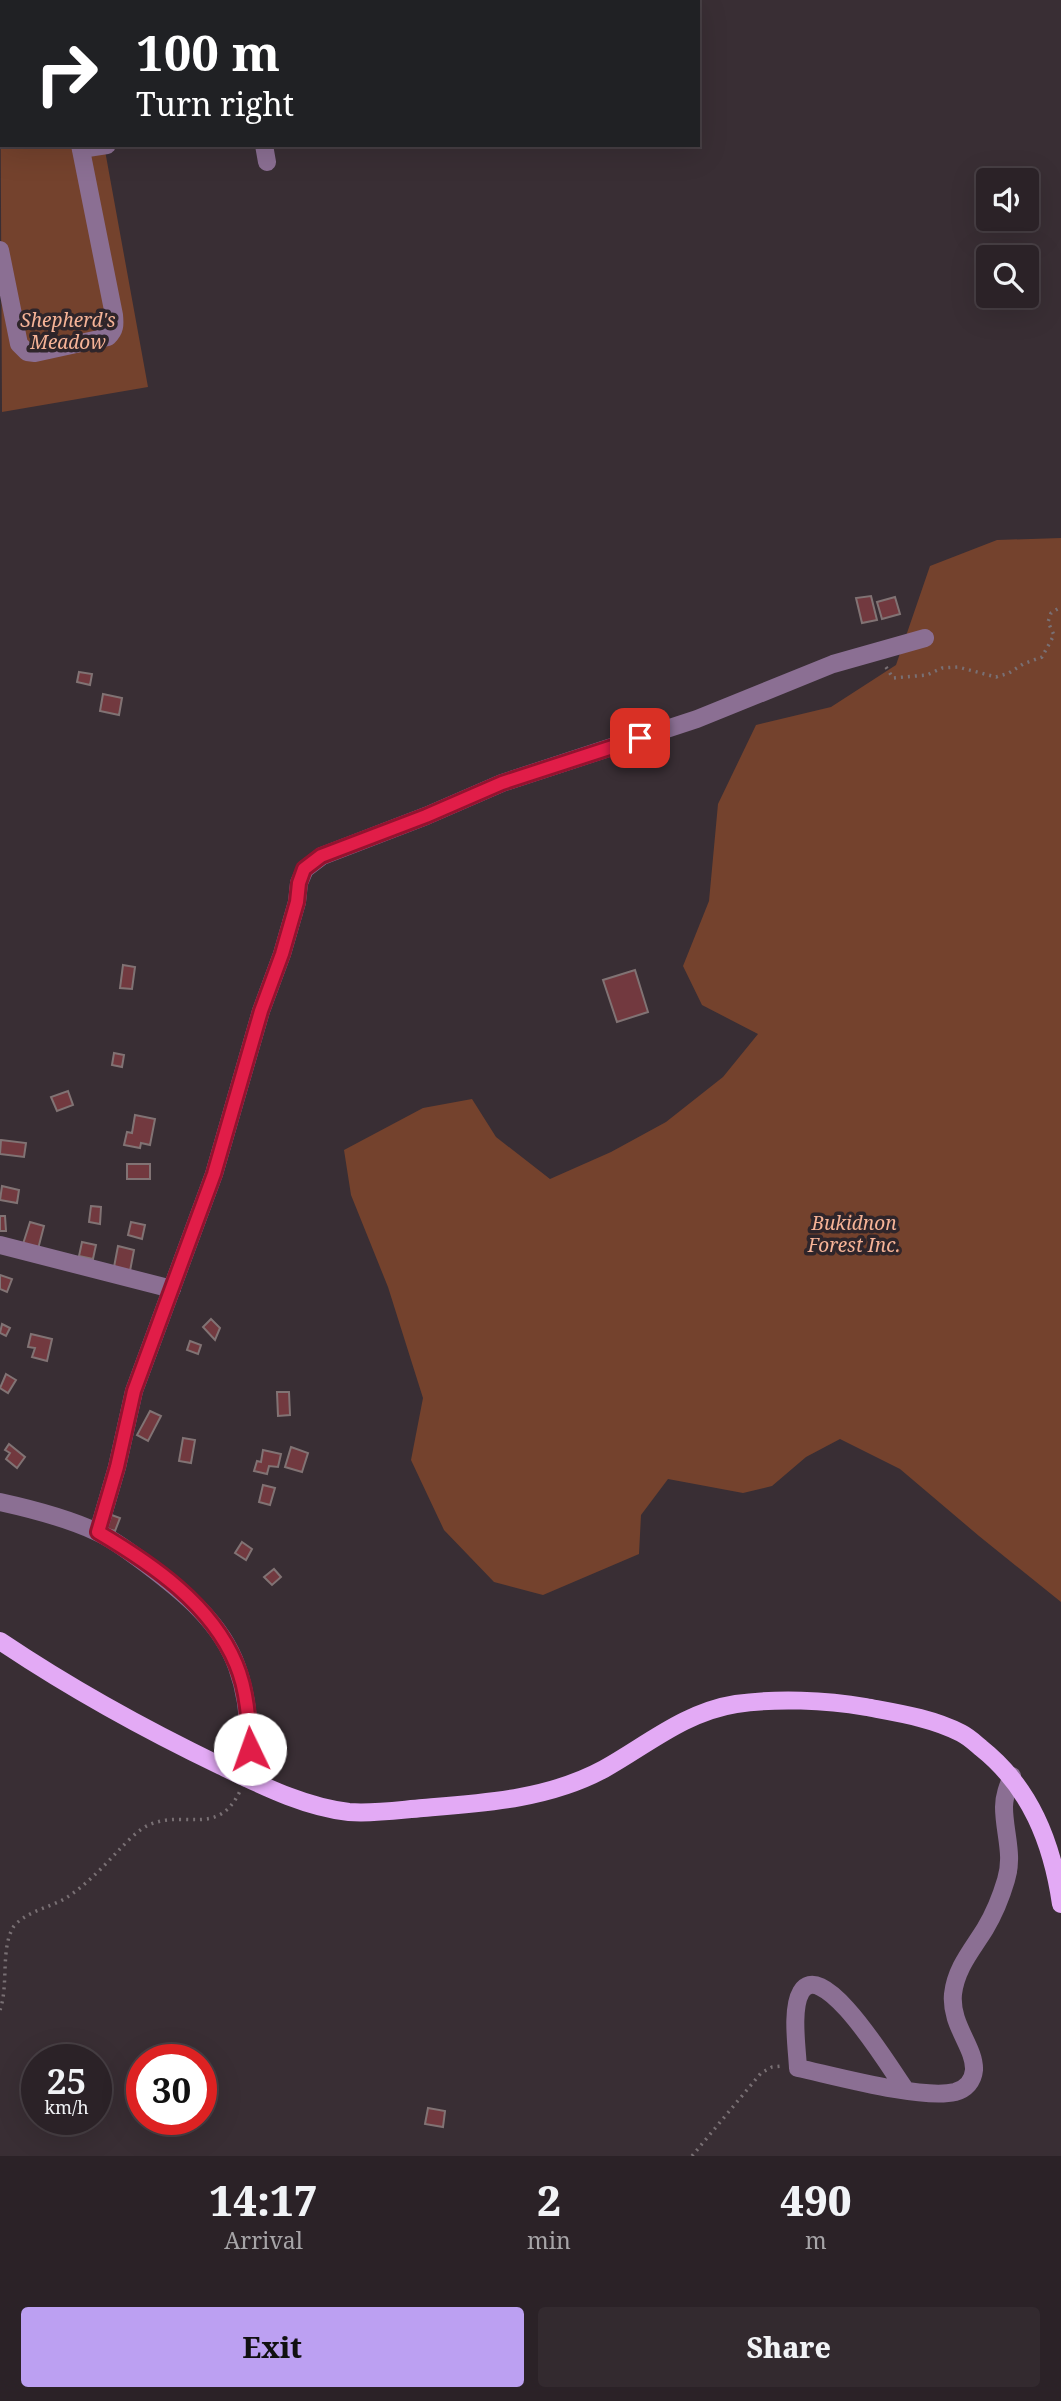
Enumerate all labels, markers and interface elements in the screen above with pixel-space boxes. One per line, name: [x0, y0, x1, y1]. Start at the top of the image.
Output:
text: 100 m: [136, 19, 280, 85]
icon: right: [21, 28, 112, 119]
text: Turn right: [136, 82, 294, 125]
map controls: [976, 168, 1039, 308]
button: sound: [976, 168, 1039, 231]
button: search: [976, 245, 1039, 308]
park label: Shepherd's Meadow: [20, 307, 116, 355]
pin: [610, 708, 670, 768]
icon: arrive: [621, 719, 659, 757]
park label: Bukidnon Forest Inc.: [807, 1210, 900, 1258]
position arrow: [213, 1712, 287, 1786]
speed limit sign: 30: [126, 2044, 217, 2135]
text: 25: [47, 2057, 86, 2104]
text: km/h: [44, 2095, 89, 2119]
text: 14:17: [209, 2171, 318, 2228]
text: 2: [537, 2171, 561, 2228]
text: 490: [780, 2171, 852, 2228]
text: Arrival: [224, 2224, 303, 2256]
text: min: [527, 2224, 571, 2256]
text: m: [805, 2224, 827, 2256]
button: Exit: [21, 2307, 524, 2387]
button: Share: [538, 2307, 1040, 2387]

